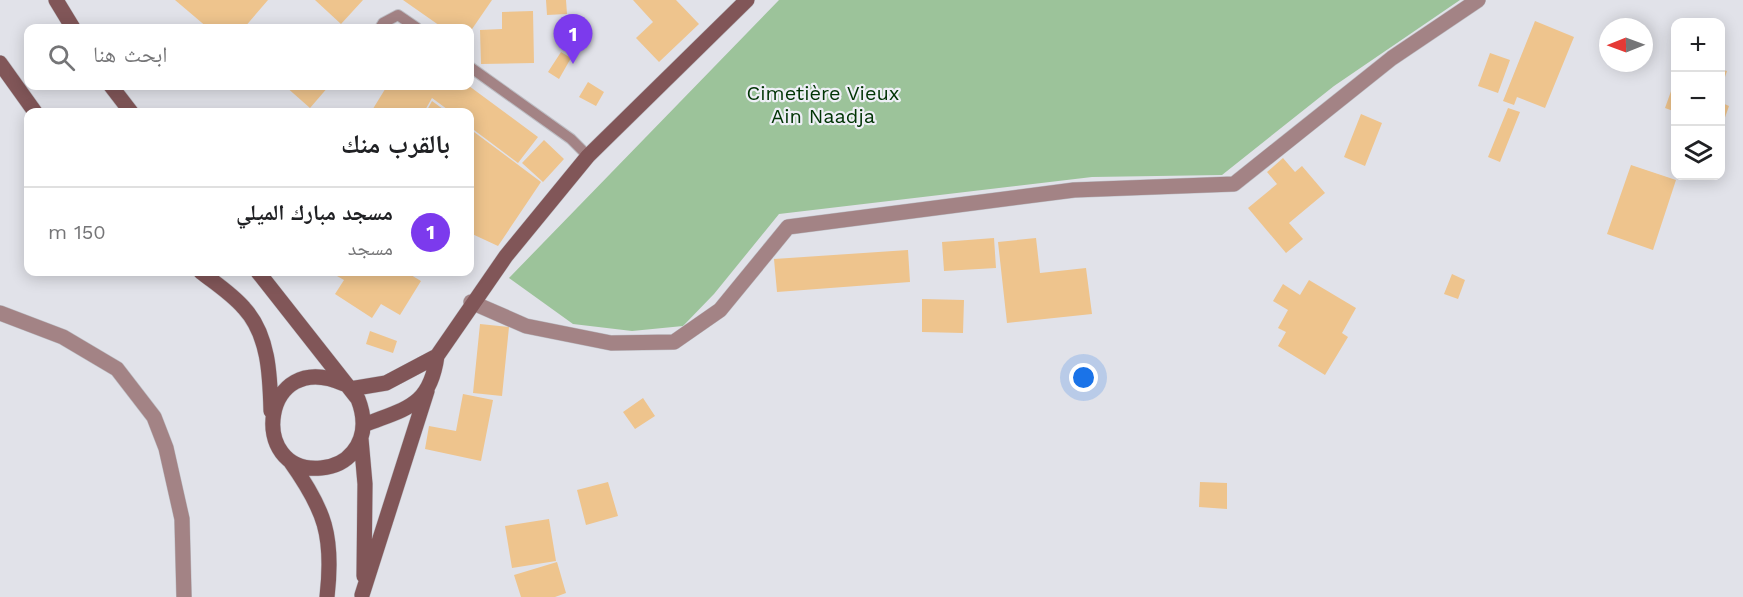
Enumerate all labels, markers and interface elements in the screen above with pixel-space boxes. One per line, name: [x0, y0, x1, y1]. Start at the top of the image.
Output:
pin: 1: [554, 14, 592, 64]
north arrow: [1599, 18, 1653, 72]
map controls: [1671, 18, 1725, 180]
button: +: [1671, 18, 1725, 72]
search box: [24, 24, 474, 90]
icon: search: [45, 41, 78, 74]
text: ابحث هنا: [93, 42, 168, 67]
button: −: [1671, 72, 1725, 126]
park label: Cimetière Vieux Ain Naadja: [747, 81, 899, 128]
button: layers: [1671, 126, 1725, 180]
text: بالقرب منك: [341, 129, 450, 159]
text: مسجد مبارك الميلي: [236, 200, 393, 225]
text: 150 m: [48, 220, 106, 244]
text: 1: [426, 220, 435, 244]
text: مسجد: [348, 236, 393, 260]
your location: [1069, 363, 1098, 392]

